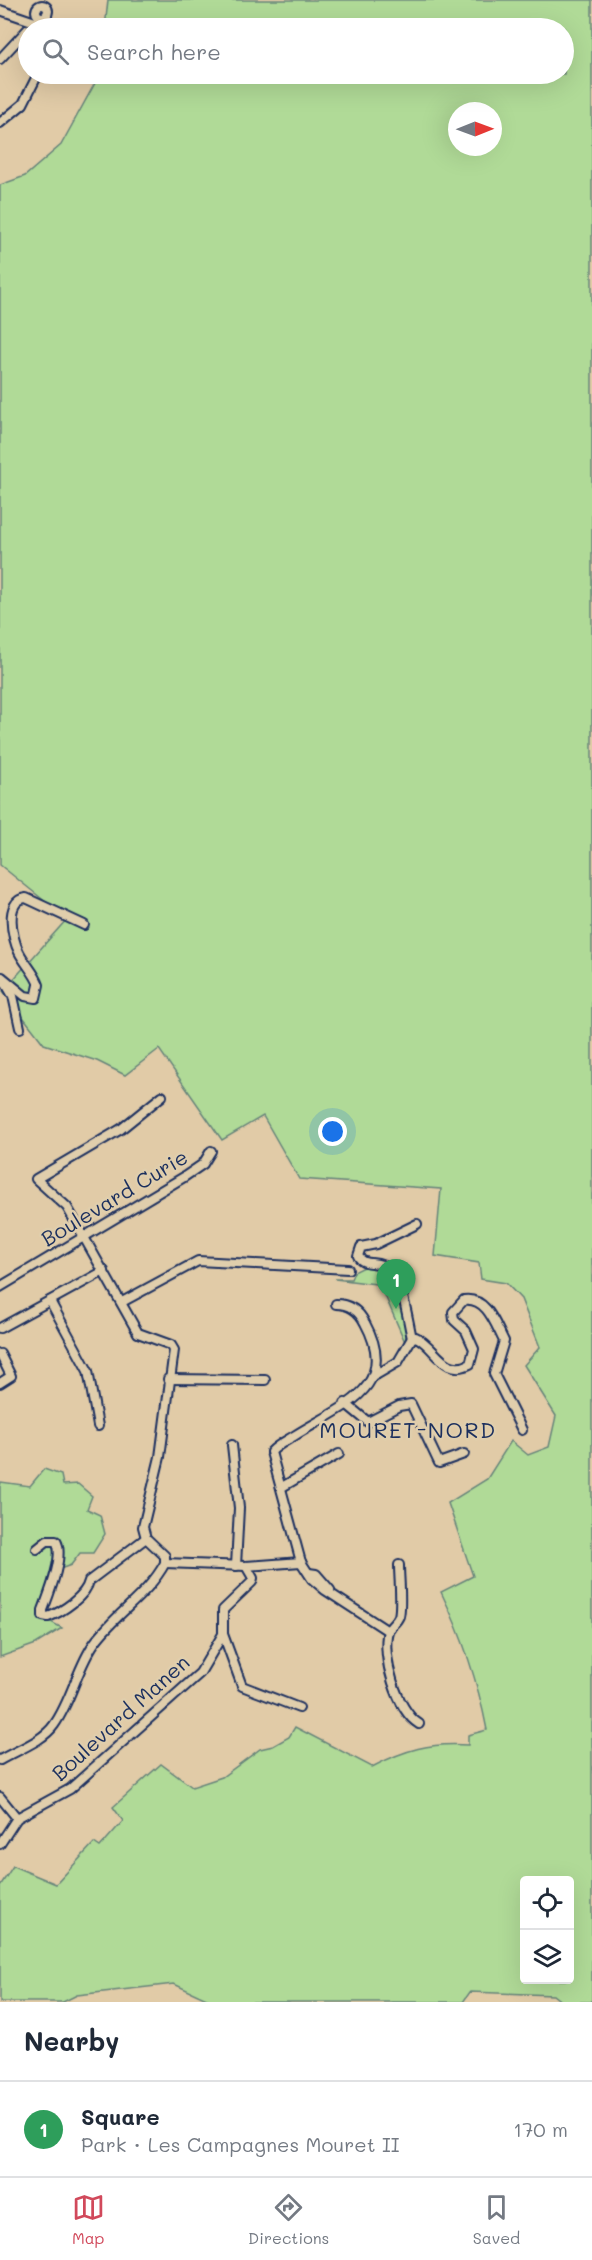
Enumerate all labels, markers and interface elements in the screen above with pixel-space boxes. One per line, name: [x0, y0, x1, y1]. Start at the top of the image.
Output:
search box: [18, 18, 574, 84]
icon: search: [39, 35, 72, 68]
text: Search here: [87, 37, 221, 66]
north arrow: [448, 102, 502, 156]
your location: [318, 1117, 347, 1146]
street label: Boulevard Curie: [36, 1143, 192, 1251]
pin: 1: [376, 1260, 416, 1309]
district label: MOURET-NORD: [319, 1415, 497, 1444]
street label: Boulevard Manen: [46, 1648, 194, 1786]
map controls: [520, 1876, 574, 1984]
button: locate: [520, 1876, 574, 1930]
button: layers: [520, 1930, 574, 1984]
text: Nearby: [24, 2024, 119, 2058]
text: Square: [81, 2102, 160, 2131]
text: 1: [39, 2116, 48, 2142]
text: 170 m: [513, 2116, 568, 2142]
text: Park · Les Campagnes Mouret II: [81, 2131, 399, 2157]
tab: Map: [72, 2191, 105, 2248]
tab: Directions: [248, 2191, 329, 2248]
tab: Saved: [473, 2191, 520, 2248]

